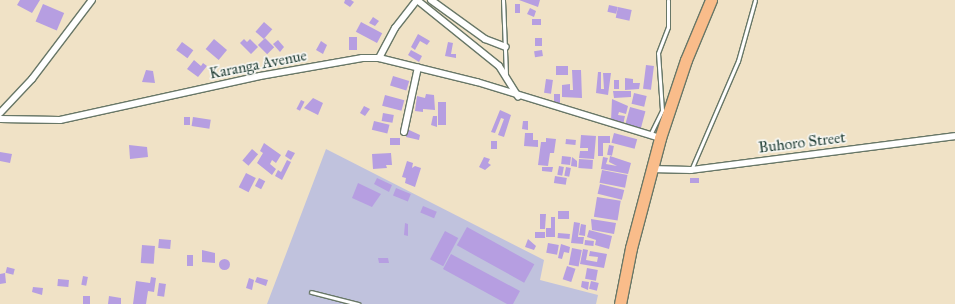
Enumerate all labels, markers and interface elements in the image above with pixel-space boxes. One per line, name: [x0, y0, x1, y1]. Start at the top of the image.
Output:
street label: Karanga Avenue: [208, 47, 308, 83]
street label: Buhoro Street: [757, 129, 847, 157]

